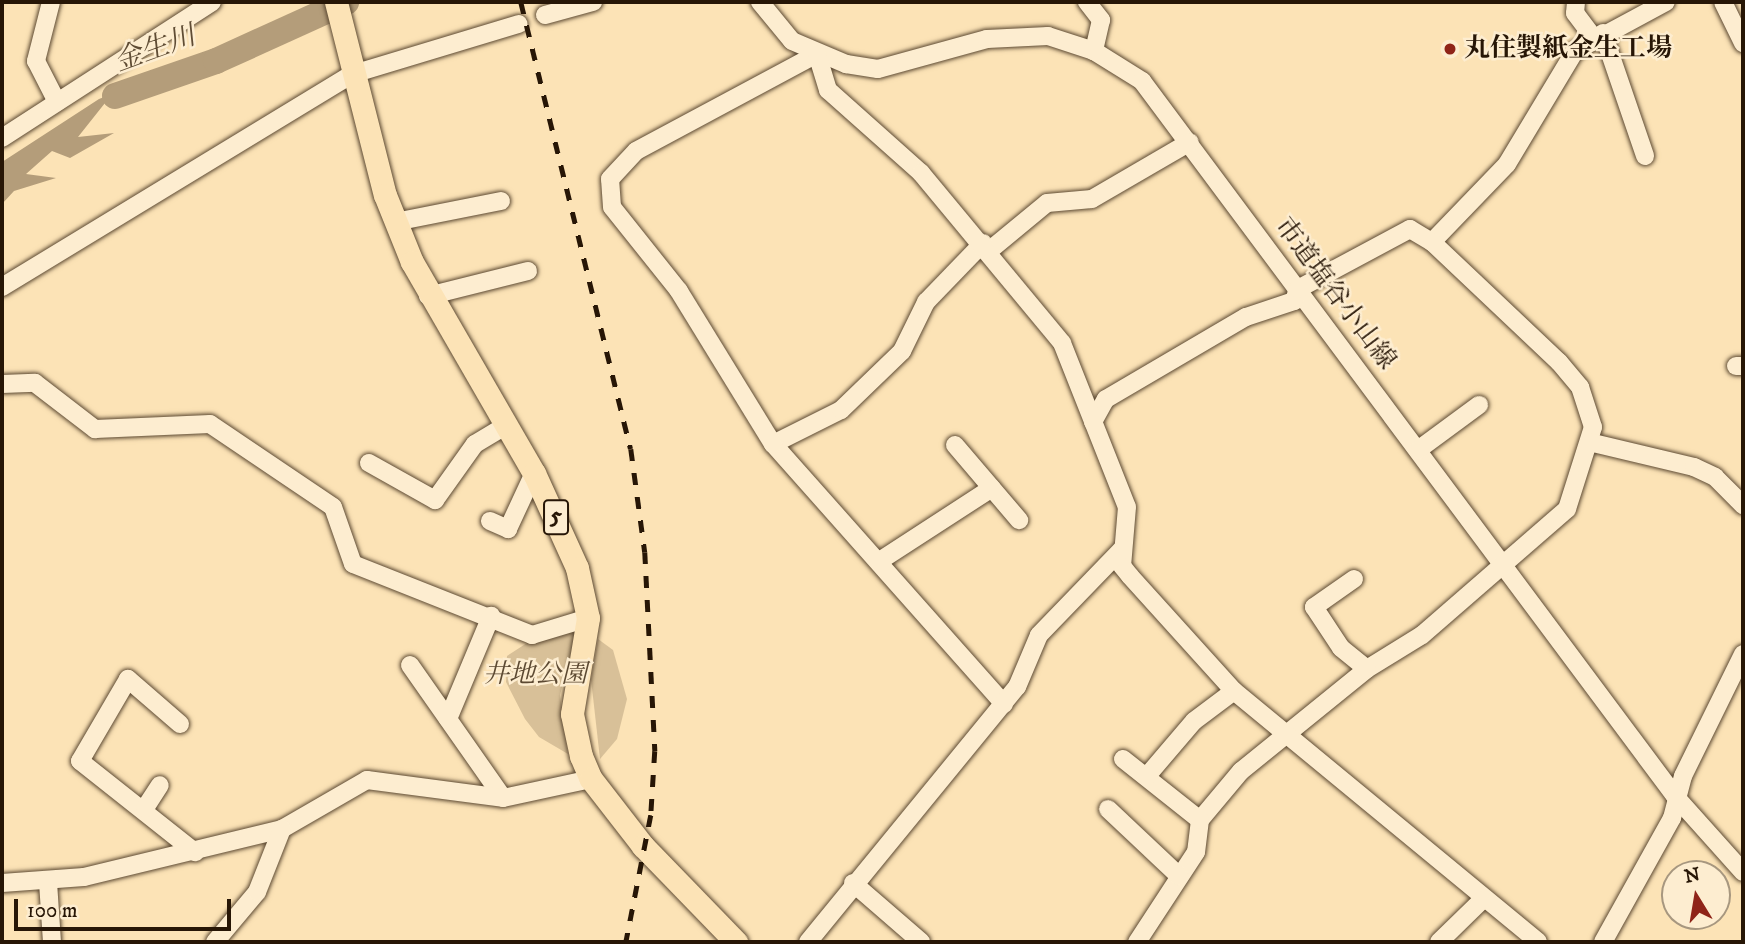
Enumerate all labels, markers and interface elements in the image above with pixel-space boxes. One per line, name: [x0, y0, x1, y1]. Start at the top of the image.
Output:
water label: 金生川: [110, 19, 200, 79]
place label: 丸住製紙金生工場: [1464, 33, 1672, 65]
marker: 丸住製紙金生工場: [1442, 41, 1458, 57]
street label: 市道塩谷小山線: [1268, 212, 1402, 376]
road number: 5: [542, 496, 570, 538]
park label: 井地公園: [483, 659, 587, 691]
north arrow: [1661, 860, 1731, 930]
text: N: [1682, 863, 1702, 889]
scale bar: [18, 884, 234, 928]
text: 100 m: [27, 898, 78, 924]

